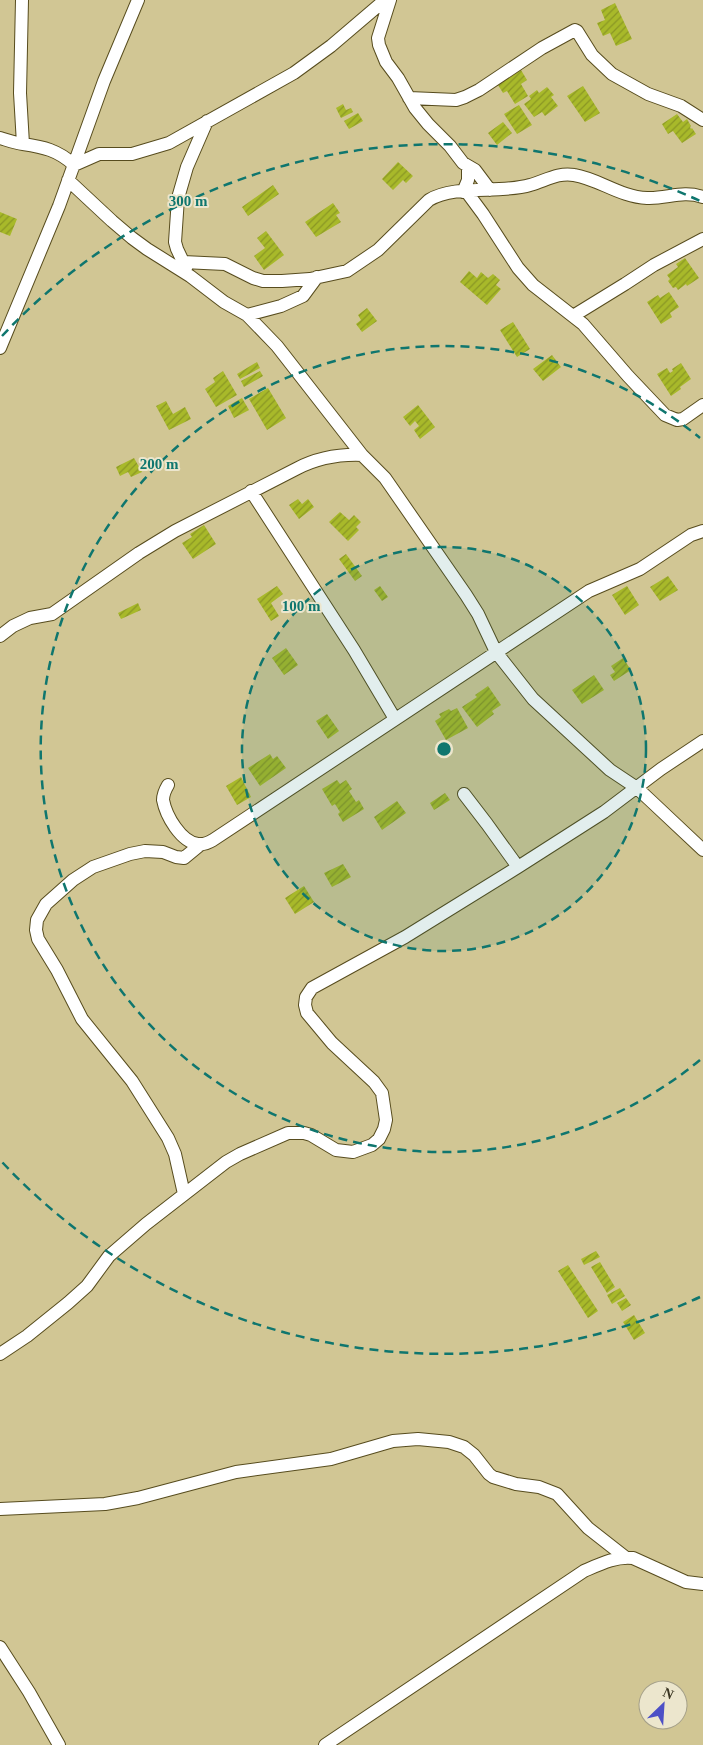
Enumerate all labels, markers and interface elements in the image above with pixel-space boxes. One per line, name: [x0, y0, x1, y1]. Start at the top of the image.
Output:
text: 300 m: [169, 193, 208, 209]
text: 200 m: [140, 456, 179, 472]
text: 100 m: [282, 598, 321, 614]
centre of rings: [435, 740, 453, 758]
north arrow: [638, 1680, 688, 1730]
text: N: [661, 1685, 676, 1703]

